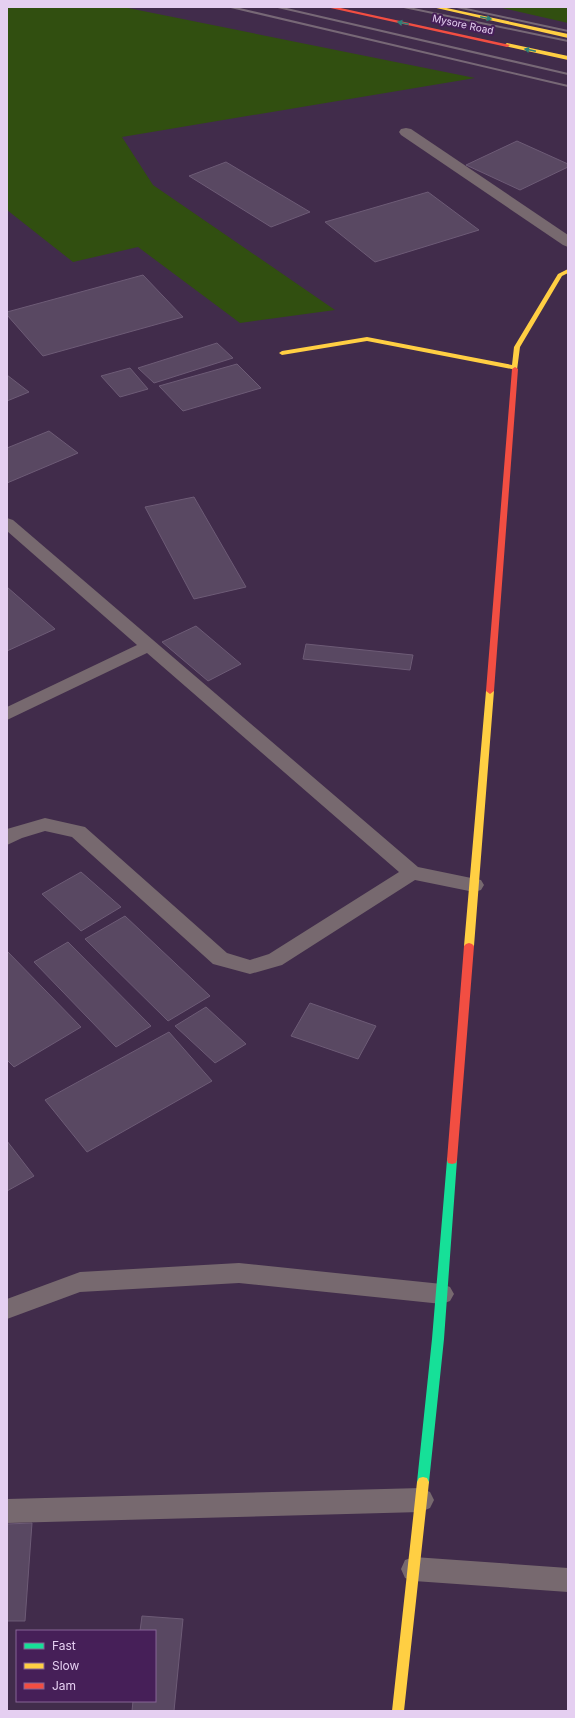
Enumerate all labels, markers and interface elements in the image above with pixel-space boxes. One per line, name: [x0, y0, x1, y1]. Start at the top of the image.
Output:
street label: Mysore Road: [431, 12, 495, 36]
one-way arrow: [480, 16, 493, 22]
one-way arrow: [397, 19, 409, 25]
one-way arrow: [524, 46, 536, 52]
legend: [16, 1630, 156, 1702]
text: Fast: [52, 1638, 76, 1653]
text: Slow: [52, 1658, 80, 1673]
text: Jam: [52, 1678, 76, 1693]

